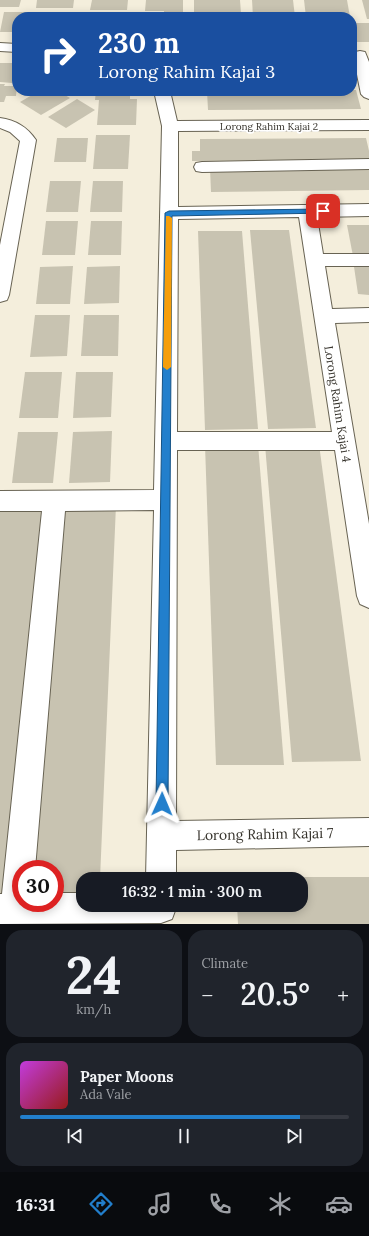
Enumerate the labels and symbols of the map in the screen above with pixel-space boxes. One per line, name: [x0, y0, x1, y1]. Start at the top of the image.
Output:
street label: Lorong Rahim Kajai 2: [220, 120, 318, 133]
pin: [306, 194, 340, 228]
street label: Lorong Rahim Kajai 4: [321, 345, 355, 464]
position arrow: [141, 783, 183, 825]
street label: Lorong Rahim Kajai 7: [197, 824, 334, 844]
speed limit sign: 30: [12, 860, 64, 912]

